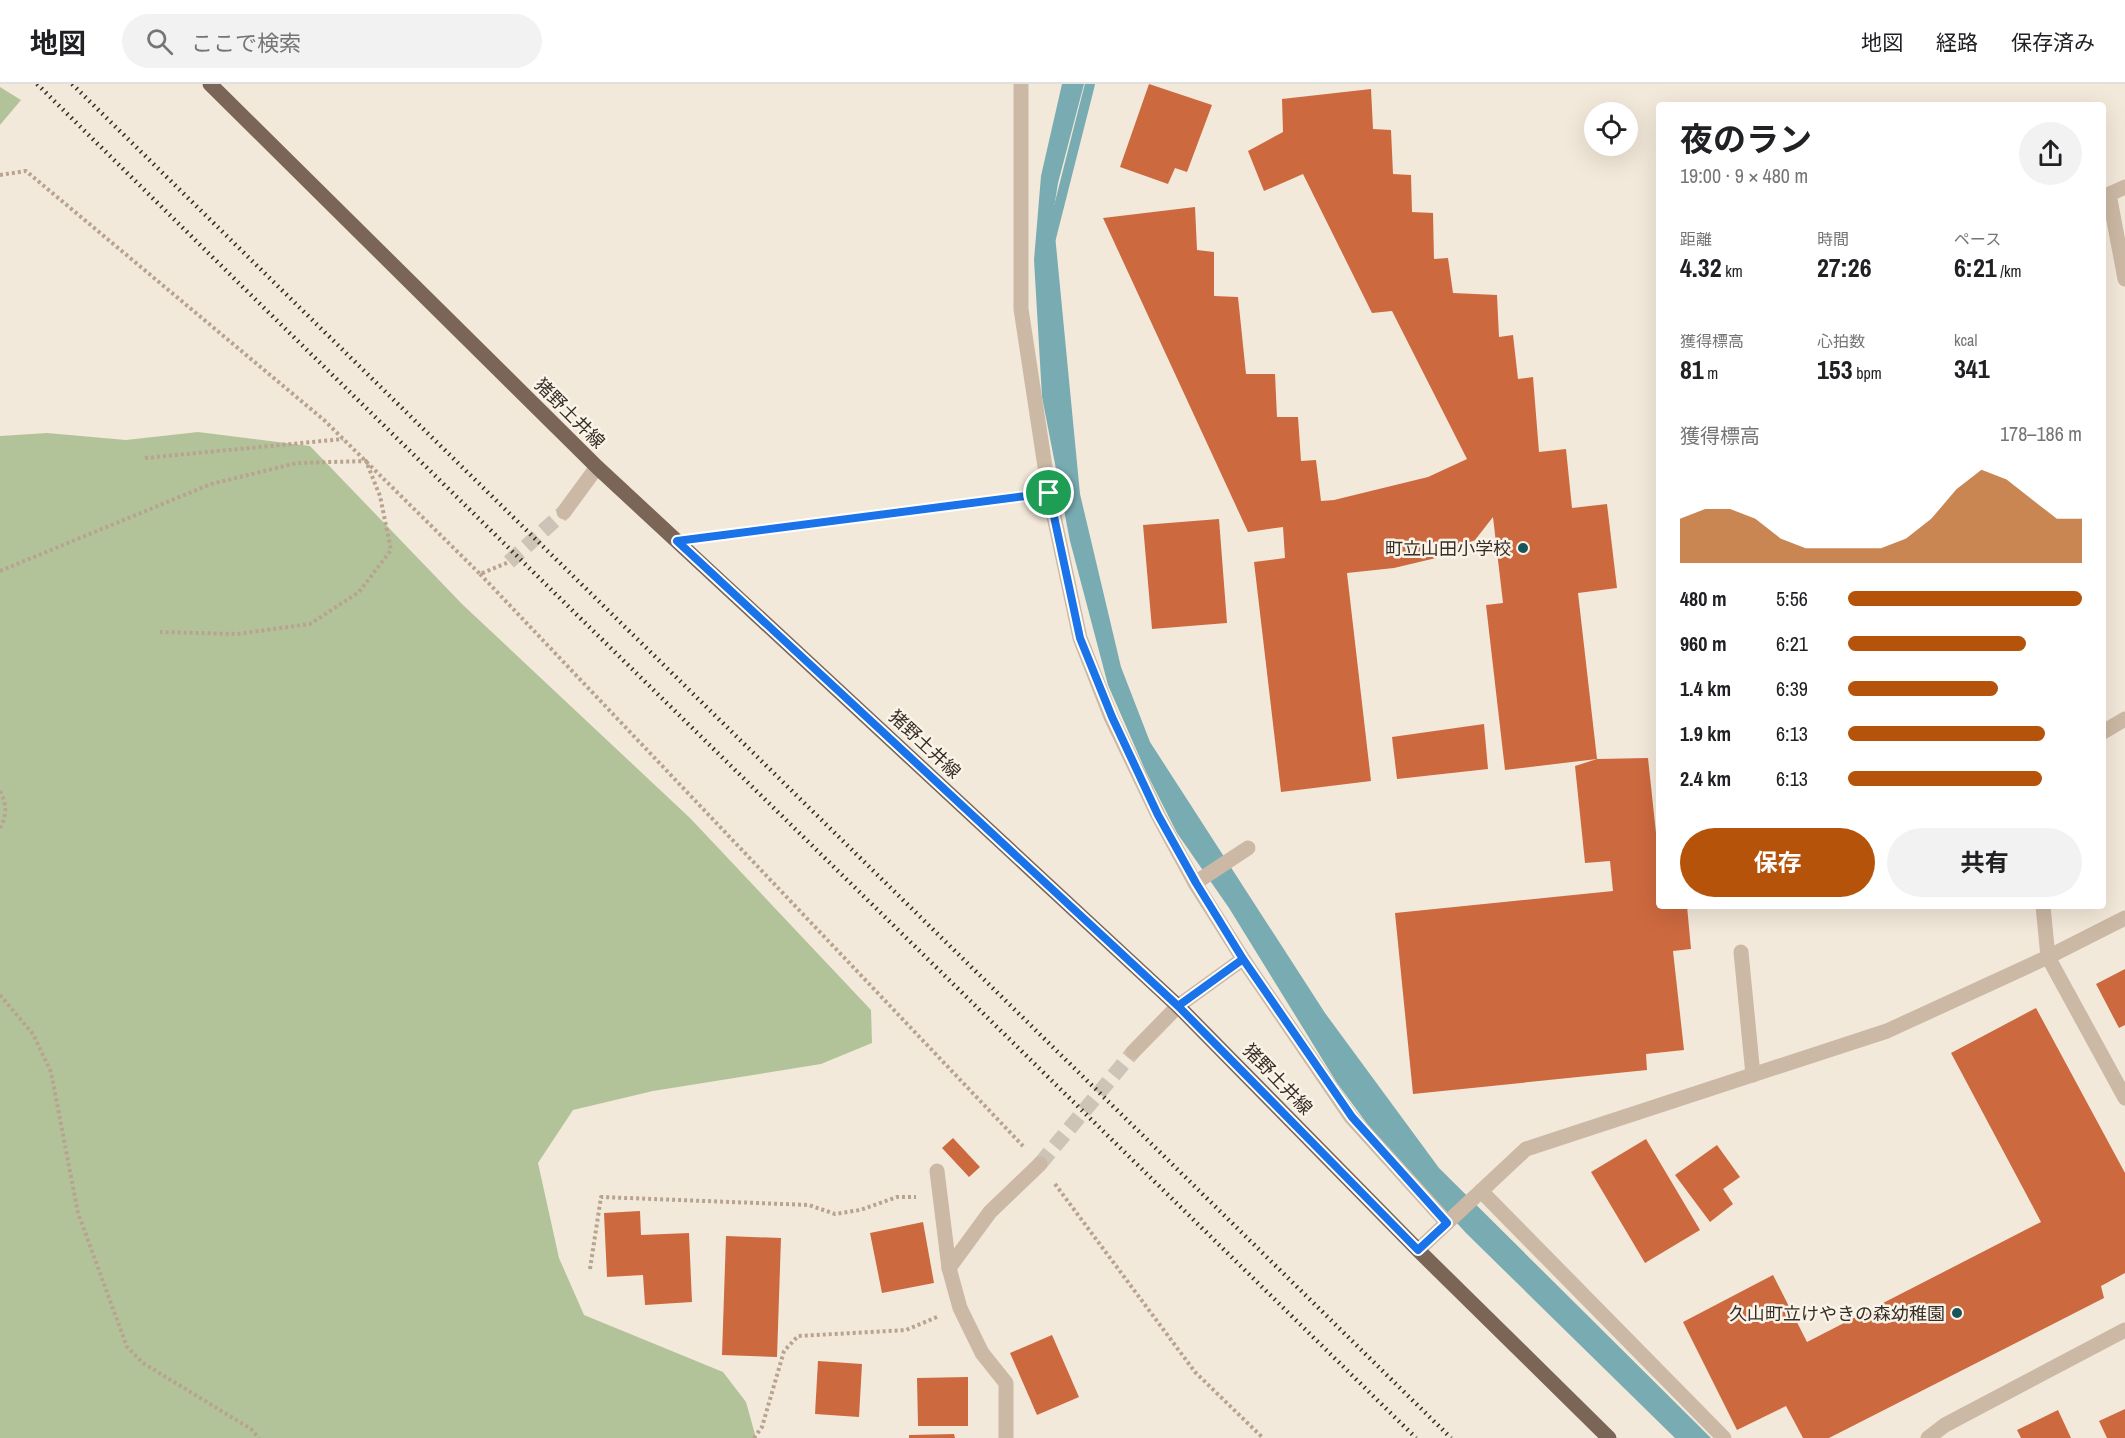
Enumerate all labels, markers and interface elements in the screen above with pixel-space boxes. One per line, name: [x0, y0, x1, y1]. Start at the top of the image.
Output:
search box: [122, 14, 542, 68]
text: 地図: [30, 24, 86, 62]
icon: search: [143, 25, 176, 58]
text: ここで検索: [191, 28, 301, 58]
text: 地図: [1861, 28, 1903, 57]
text: 経路: [1936, 28, 1978, 57]
text: 保存済み: [2011, 28, 2095, 57]
map controls: [1584, 102, 1638, 156]
button: locate: [1584, 102, 1638, 156]
text: 夜のラン: [1680, 117, 1812, 161]
button: share: [2019, 122, 2082, 185]
text: 19:00 · 9 × 480 m: [1680, 162, 1808, 189]
text: 距離: [1680, 228, 1712, 250]
text: 時間: [1817, 228, 1849, 250]
text: ペース: [1954, 228, 2001, 250]
text: 4.32: [1680, 250, 1722, 285]
text: 27:26: [1817, 250, 1872, 285]
text: 6:21: [1954, 250, 1997, 285]
text: km: [1722, 260, 1743, 282]
text: /km: [1997, 260, 2021, 282]
text: kcal: [1954, 329, 1977, 351]
text: 獲得標高: [1680, 330, 1744, 352]
text: 心拍数: [1817, 330, 1865, 352]
text: 341: [1954, 351, 1990, 386]
text: 81: [1680, 352, 1704, 387]
text: 153: [1817, 352, 1853, 387]
text: m: [1704, 362, 1718, 384]
text: bpm: [1853, 362, 1882, 384]
street label: 猪野土井線: [529, 372, 611, 454]
text: 178–186 m: [2000, 420, 2082, 447]
text: 獲得標高: [1680, 422, 1760, 449]
pin: [1023, 467, 1074, 518]
icon: arrive: [1032, 476, 1065, 509]
place label: 町立山田小学校: [1385, 536, 1511, 561]
marker: 町立山田小学校: [1516, 541, 1530, 555]
text: 480 m: [1680, 585, 1727, 612]
text: 5:56: [1776, 585, 1808, 612]
text: 960 m: [1680, 630, 1727, 657]
text: 6:21: [1776, 630, 1808, 657]
text: 1.4 km: [1680, 675, 1731, 702]
text: 6:39: [1776, 675, 1808, 702]
street label: 猪野土井線: [884, 704, 966, 784]
text: 1.9 km: [1680, 720, 1731, 747]
text: 6:13: [1776, 720, 1808, 747]
text: 2.4 km: [1680, 765, 1731, 792]
text: 6:13: [1776, 765, 1808, 792]
button: 保存: [1680, 828, 1875, 897]
button: 共有: [1887, 828, 2082, 897]
street label: 猪野土井線: [1238, 1038, 1318, 1120]
place label: 久山町立けやきの森幼稚園: [1729, 1301, 1945, 1326]
marker: 久山町立けやきの森幼稚園: [1950, 1306, 1964, 1320]

